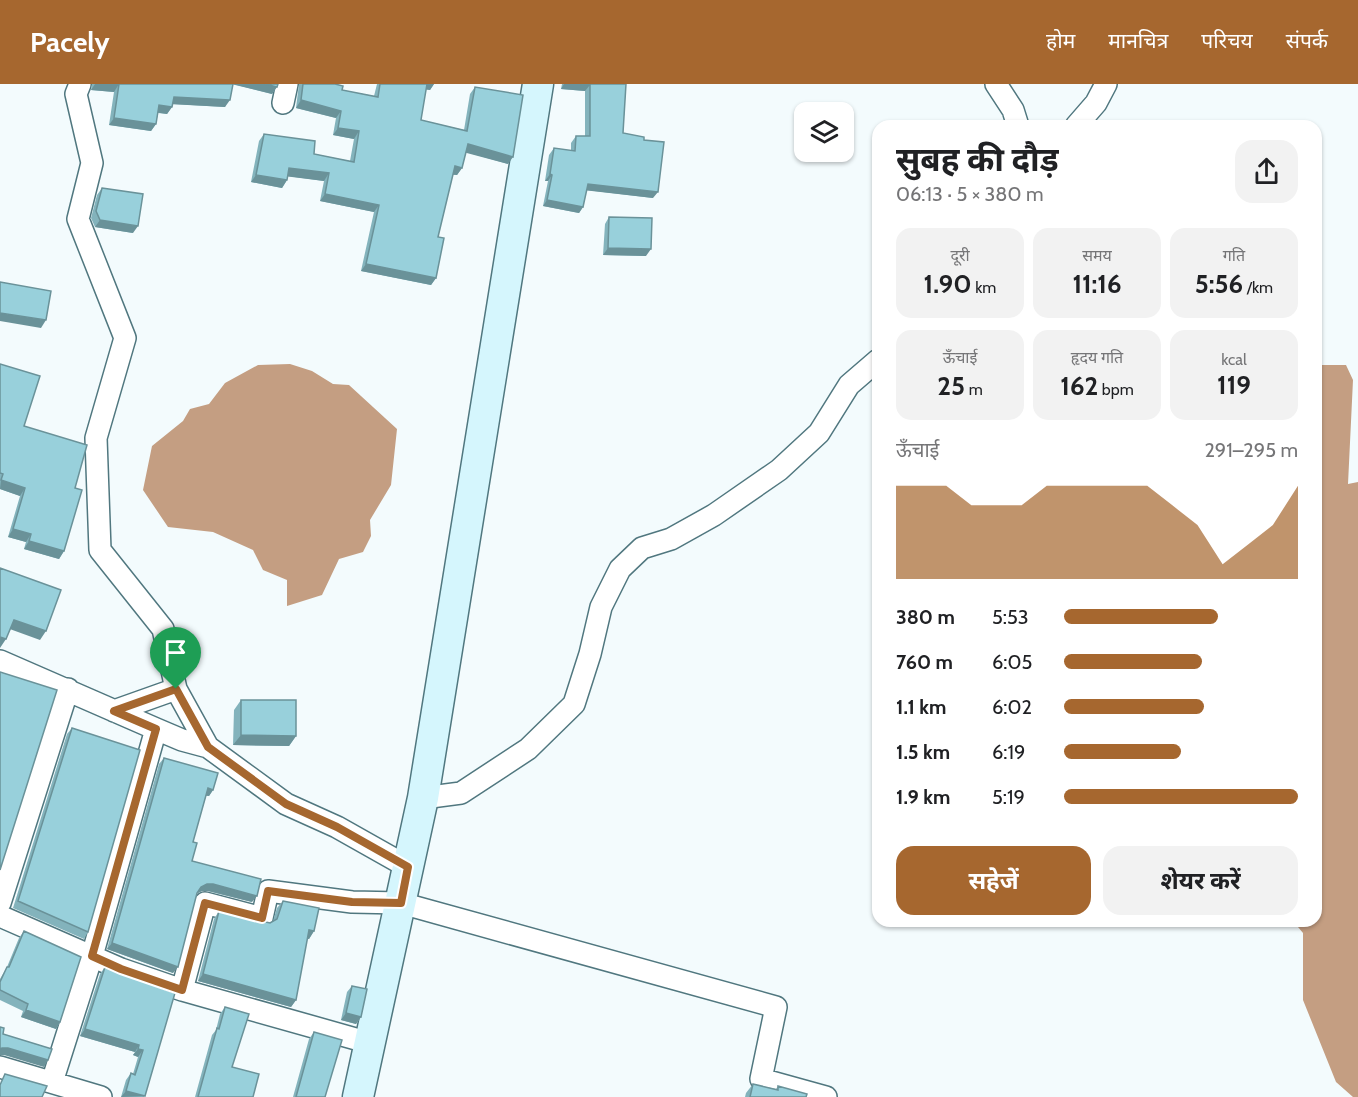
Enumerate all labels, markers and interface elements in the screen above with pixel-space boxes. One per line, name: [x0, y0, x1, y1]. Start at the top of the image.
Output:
text: Pacely: [30, 25, 110, 59]
text: होम: [1046, 28, 1075, 53]
text: मानचित्र: [1108, 28, 1168, 53]
text: परिचय: [1201, 28, 1253, 53]
text: संपर्क: [1286, 28, 1328, 53]
map controls: [794, 102, 854, 162]
button: layers: [794, 102, 854, 162]
text: सुबह की दौड़: [896, 139, 1058, 179]
button: share: [1235, 140, 1298, 203]
text: 06:13 · 5 × 380 m: [896, 182, 1043, 206]
text: दूरी: [950, 246, 970, 265]
text: समय: [1082, 246, 1112, 265]
text: गति: [1223, 246, 1245, 265]
text: 1.90: [924, 268, 972, 300]
text: 11:16: [1072, 268, 1122, 300]
text: 5:56: [1195, 268, 1243, 300]
text: km: [972, 278, 996, 297]
text: /km: [1243, 278, 1273, 297]
text: ऊँचाई: [943, 348, 977, 367]
text: हृदय गति: [1071, 348, 1123, 367]
text: kcal: [1221, 350, 1247, 369]
text: 119: [1217, 369, 1251, 401]
text: 25: [937, 370, 965, 402]
text: 162: [1060, 370, 1098, 402]
text: m: [965, 380, 983, 399]
text: bpm: [1098, 380, 1134, 399]
text: ऊँचाई: [896, 438, 939, 462]
text: 291–295 m: [1204, 438, 1298, 462]
text: 380 m: [896, 605, 955, 629]
text: 5:53: [992, 605, 1029, 629]
pin: [150, 627, 201, 689]
icon: arrive: [159, 636, 192, 669]
text: 760 m: [896, 650, 953, 674]
text: 6:05: [992, 650, 1032, 674]
text: 1.1 km: [896, 695, 946, 719]
text: 6:02: [992, 695, 1032, 719]
text: 1.5 km: [896, 740, 950, 764]
text: 6:19: [992, 740, 1025, 764]
text: 1.9 km: [896, 785, 950, 809]
text: 5:19: [992, 785, 1025, 809]
button: सहेजें: [896, 846, 1091, 915]
button: शेयर करें: [1103, 846, 1298, 915]

